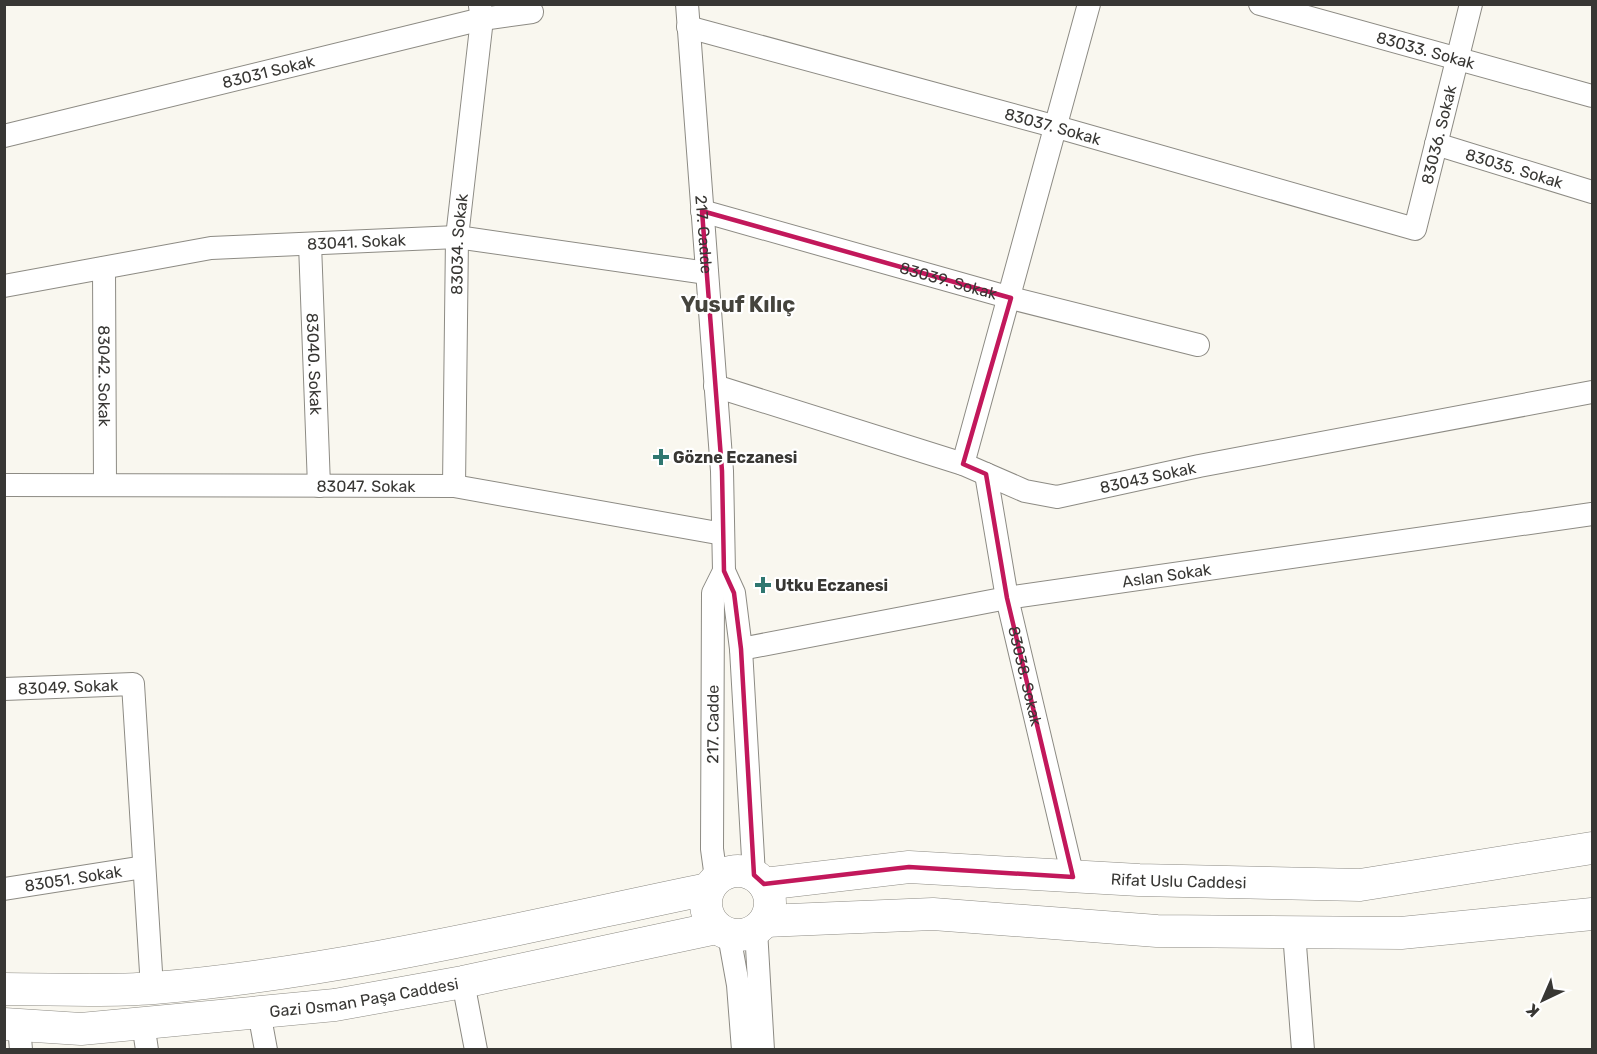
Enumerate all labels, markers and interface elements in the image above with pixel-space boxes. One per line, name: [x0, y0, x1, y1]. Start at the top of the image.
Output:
street label: 83033. Sokak: [1374, 28, 1478, 73]
street label: 83031 Sokak: [220, 51, 317, 92]
street label: 83036. Sokak: [1418, 82, 1461, 186]
street label: 83037. Sokak: [1002, 104, 1104, 149]
street label: 83035. Sokak: [1463, 145, 1566, 193]
street label: 83034. Sokak: [447, 192, 472, 295]
street label: 217. Cadde: [691, 194, 716, 274]
street label: 83041. Sokak: [307, 230, 407, 254]
street label: 83039. Sokak: [897, 258, 1000, 304]
district label: Yusuf Kılıç: [681, 291, 795, 318]
street label: 83040. Sokak: [303, 313, 325, 416]
street label: 83042. Sokak: [94, 325, 114, 428]
place label: Gözne Eczanesi: [673, 448, 797, 467]
marker: Gözne Eczanesi: [654, 450, 668, 464]
street label: 83043 Sokak: [1098, 458, 1198, 497]
street label: 83047. Sokak: [316, 477, 416, 496]
street label: Aslan Sokak: [1121, 560, 1213, 591]
place label: Utku Eczanesi: [775, 576, 888, 595]
marker: Utku Eczanesi: [756, 578, 770, 592]
street label: 83038. Sokak: [1004, 624, 1046, 729]
street label: 83049. Sokak: [17, 676, 119, 698]
street label: 217. Cadde: [703, 685, 723, 764]
street label: 83051. Sokak: [23, 861, 124, 896]
street label: Rifat Uslu Caddesi: [1110, 869, 1247, 892]
north arrow: [1513, 970, 1573, 1030]
street label: Gazi Osman Paşa Caddesi: [269, 974, 460, 1021]
text: K: [1522, 1000, 1543, 1021]

